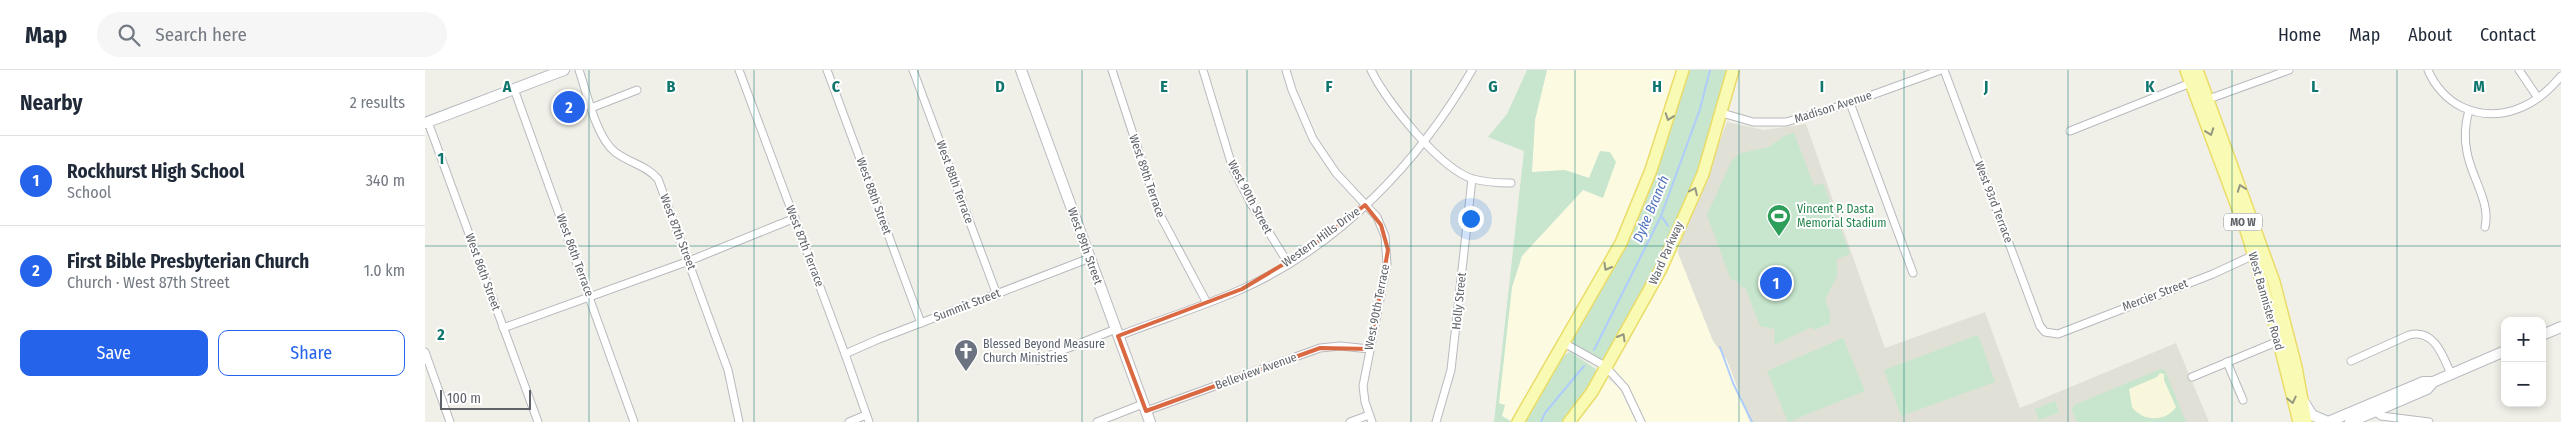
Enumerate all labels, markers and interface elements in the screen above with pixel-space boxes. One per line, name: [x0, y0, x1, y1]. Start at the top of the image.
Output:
search box: [97, 12, 447, 57]
text: Map: [25, 21, 67, 49]
icon: search: [115, 21, 143, 49]
text: Search here: [155, 23, 247, 46]
text: Home: [2278, 24, 2321, 46]
text: Map: [2349, 24, 2380, 46]
text: About: [2408, 24, 2452, 46]
text: Contact: [2480, 24, 2536, 46]
text: A: [502, 77, 512, 96]
text: B: [667, 77, 676, 96]
text: C: [832, 77, 841, 96]
text: D: [995, 77, 1005, 96]
text: E: [1160, 77, 1168, 96]
text: F: [1325, 77, 1333, 96]
text: G: [1488, 77, 1498, 96]
text: H: [1652, 77, 1662, 96]
text: I: [1820, 77, 1824, 96]
text: J: [1983, 77, 1988, 96]
text: K: [2145, 77, 2155, 96]
text: L: [2311, 77, 2319, 96]
text: M: [2473, 77, 2485, 96]
pin: 2: [553, 88, 585, 126]
street label: Madison Avenue: [1793, 88, 1874, 126]
text: Nearby: [20, 90, 82, 116]
text: 2 results: [350, 93, 405, 112]
one-way arrow: [1664, 112, 1674, 120]
one-way arrow: [2204, 127, 2214, 136]
street label: West 89th Terrace: [1126, 133, 1168, 219]
street label: West 88th Terrace: [933, 139, 977, 225]
text: 1: [438, 149, 444, 168]
street label: West 88th Street: [854, 155, 894, 237]
street label: West 90th Street: [1225, 158, 1275, 236]
street label: West 93rd Terrace: [1972, 159, 2016, 245]
text: Rockhurst High School: [67, 160, 244, 183]
text: 1: [33, 171, 39, 190]
text: 340 m: [366, 171, 405, 190]
water label: Dyke Branch: [1629, 173, 1673, 245]
text: School: [67, 183, 111, 202]
one-way arrow: [2237, 184, 2248, 193]
one-way arrow: [1688, 187, 1699, 196]
street label: West 87th Street: [657, 192, 699, 272]
place label: Vincent P. Dasta Memorial Stadium: [1797, 202, 1887, 230]
street label: West 87th Terrace: [783, 203, 827, 289]
sports icon: Vincent P. Dasta Memorial Stadium: [1766, 203, 1792, 237]
street label: Western Hills Drive: [1279, 204, 1363, 270]
street label: West 89th Street: [1065, 206, 1105, 286]
your location: [1458, 206, 1484, 232]
street label: West 86th Terrace: [554, 212, 597, 298]
road number: MO W: [2224, 214, 2262, 230]
street label: Ward Parkway: [1646, 219, 1686, 287]
street label: West 86th Street: [463, 231, 503, 313]
text: First Bible Presbyterian Church: [67, 250, 309, 273]
street label: West Bannister Road: [2245, 250, 2287, 352]
text: 2: [32, 261, 40, 280]
text: 1.0 km: [364, 261, 405, 280]
one-way arrow: [1604, 261, 1614, 270]
street label: West 90th Terrace: [1362, 263, 1392, 351]
pin: 1: [1760, 264, 1792, 302]
street label: Holly Street: [1449, 272, 1469, 330]
text: Church · West 87th Street: [67, 273, 230, 292]
street label: Mercier Street: [2120, 276, 2190, 314]
street label: Summit Street: [932, 286, 1002, 324]
map controls: [2501, 317, 2546, 407]
button: +: [2501, 317, 2546, 362]
text: 2: [436, 325, 445, 344]
button: Save: [20, 330, 208, 376]
button: Share: [218, 330, 405, 376]
one-way arrow: [1616, 333, 1626, 342]
place label: Blessed Beyond Measure Church Ministries: [983, 337, 1105, 365]
church icon: Blessed Beyond Measure Church Ministries: [953, 338, 979, 372]
street label: Belleview Avenue: [1213, 350, 1299, 392]
button: −: [2501, 362, 2546, 407]
scale bar: [440, 387, 531, 410]
text: 100 m: [447, 390, 481, 407]
one-way arrow: [2286, 396, 2297, 404]

